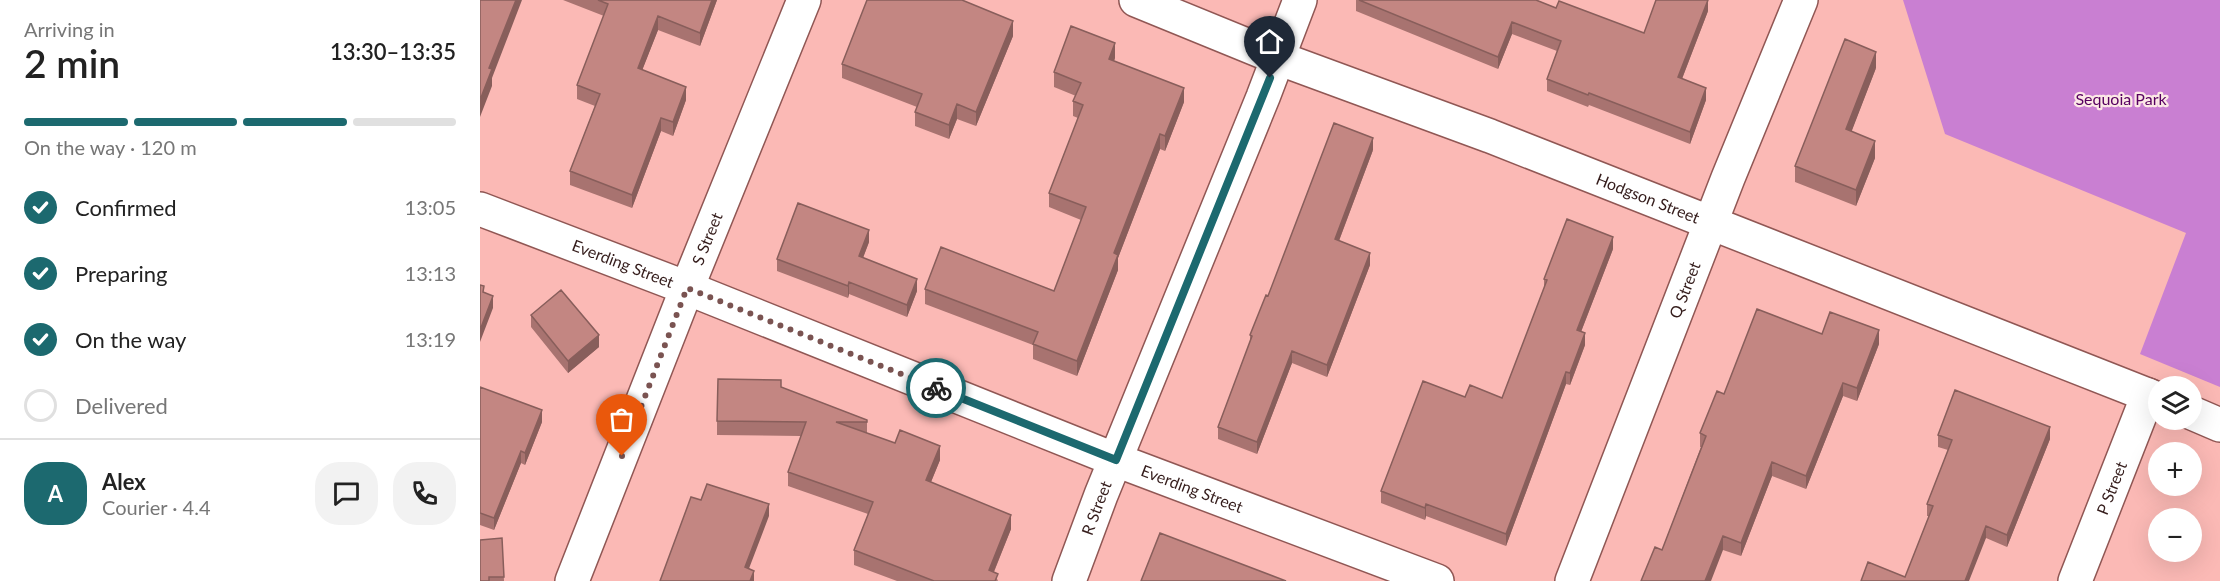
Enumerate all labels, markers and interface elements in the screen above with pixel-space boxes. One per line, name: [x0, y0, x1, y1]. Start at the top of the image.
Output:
pin: [1244, 16, 1295, 78]
text: Arriving in: [24, 17, 115, 41]
icon: home: [1253, 25, 1286, 58]
text: 13:30–13:35: [330, 38, 456, 65]
text: 2 min: [24, 40, 120, 86]
park label: Sequoia Park: [2075, 89, 2167, 108]
text: On the way · 120 m: [24, 135, 197, 159]
street label: Hodgson Street: [1594, 169, 1703, 227]
icon: check: [24, 191, 57, 224]
text: Confirmed: [75, 194, 177, 221]
text: 13:05: [405, 195, 456, 219]
street label: S Street: [687, 209, 726, 268]
street label: Everding Street: [570, 235, 677, 291]
icon: check: [24, 257, 57, 290]
street label: Q Street: [1665, 259, 1704, 321]
text: Preparing: [75, 260, 167, 287]
text: 13:13: [405, 261, 456, 285]
icon: check: [24, 323, 57, 356]
text: On the way: [75, 326, 186, 353]
text: 13:19: [405, 327, 456, 351]
courier: [906, 358, 966, 418]
icon: bike: [920, 372, 953, 405]
map controls: [2148, 376, 2202, 562]
button: layers: [2148, 376, 2202, 430]
text: Delivered: [75, 392, 168, 419]
pin: [596, 394, 647, 456]
icon: bag: [605, 403, 638, 436]
button: +: [2148, 442, 2202, 496]
street label: P Street: [2092, 458, 2130, 517]
street label: Everding Street: [1139, 460, 1246, 516]
button: chat: [315, 462, 378, 525]
button: phone: [393, 462, 456, 525]
text: Alex: [102, 468, 146, 495]
street label: R Street: [1077, 478, 1115, 537]
text: A: [48, 480, 63, 507]
text: Courier · 4.4: [102, 495, 211, 519]
button: −: [2148, 508, 2202, 562]

